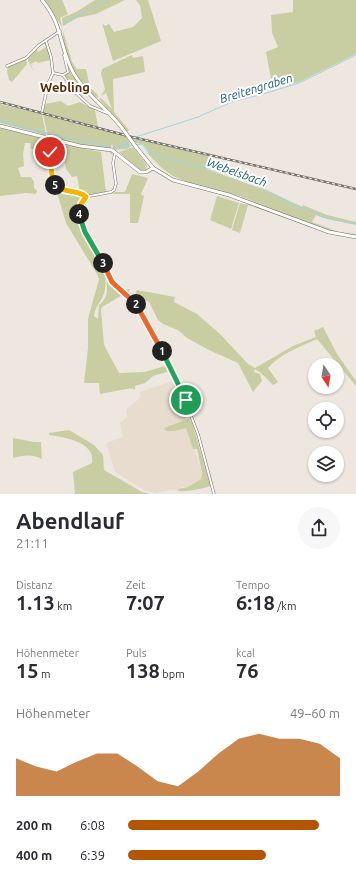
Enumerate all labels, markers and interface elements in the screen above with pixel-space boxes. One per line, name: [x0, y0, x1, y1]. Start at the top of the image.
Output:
water label: Breitengraben: [218, 71, 294, 105]
district label: Webling: [40, 80, 90, 94]
pin: [33, 135, 67, 169]
icon: check: [39, 141, 61, 163]
water label: Webelsbach: [205, 155, 269, 189]
pin: 5: [45, 175, 65, 195]
text: 5: [52, 179, 58, 191]
pin: 4: [69, 204, 89, 224]
text: 4: [76, 208, 82, 220]
pin: 3: [93, 253, 113, 273]
text: 3: [100, 257, 106, 269]
pin: 2: [126, 294, 146, 314]
text: 2: [133, 298, 139, 310]
pin: 1: [152, 341, 172, 361]
text: 1: [159, 345, 165, 357]
north arrow: [308, 358, 344, 394]
map controls: [308, 358, 344, 482]
pin: [169, 383, 203, 417]
icon: arrive: [175, 389, 197, 411]
button: locate: [308, 402, 344, 438]
button: layers: [308, 446, 344, 482]
button: share: [298, 507, 340, 549]
text: Abendlauf: [16, 508, 124, 533]
text: 21:11: [16, 536, 49, 550]
text: Distanz: [16, 579, 53, 591]
text: Zeit: [126, 579, 145, 591]
text: Tempo: [236, 579, 270, 591]
text: 1.13: [16, 591, 55, 614]
text: 7:07: [126, 591, 165, 614]
text: 6:18: [236, 591, 275, 614]
text: km: [55, 600, 72, 612]
text: /km: [275, 600, 296, 612]
text: Höhenmeter: [16, 647, 79, 659]
text: Puls: [126, 647, 147, 659]
text: kcal: [236, 647, 255, 659]
text: 15: [16, 659, 39, 682]
text: 138: [126, 659, 160, 682]
text: 76: [236, 659, 259, 682]
text: m: [39, 668, 51, 680]
text: bpm: [160, 668, 185, 680]
text: Höhenmeter: [16, 706, 90, 720]
text: 49–60 m: [290, 706, 340, 720]
text: 200 m: [16, 818, 52, 832]
text: 6:08: [80, 818, 105, 832]
text: 400 m: [16, 848, 52, 862]
text: 6:39: [80, 848, 105, 862]

